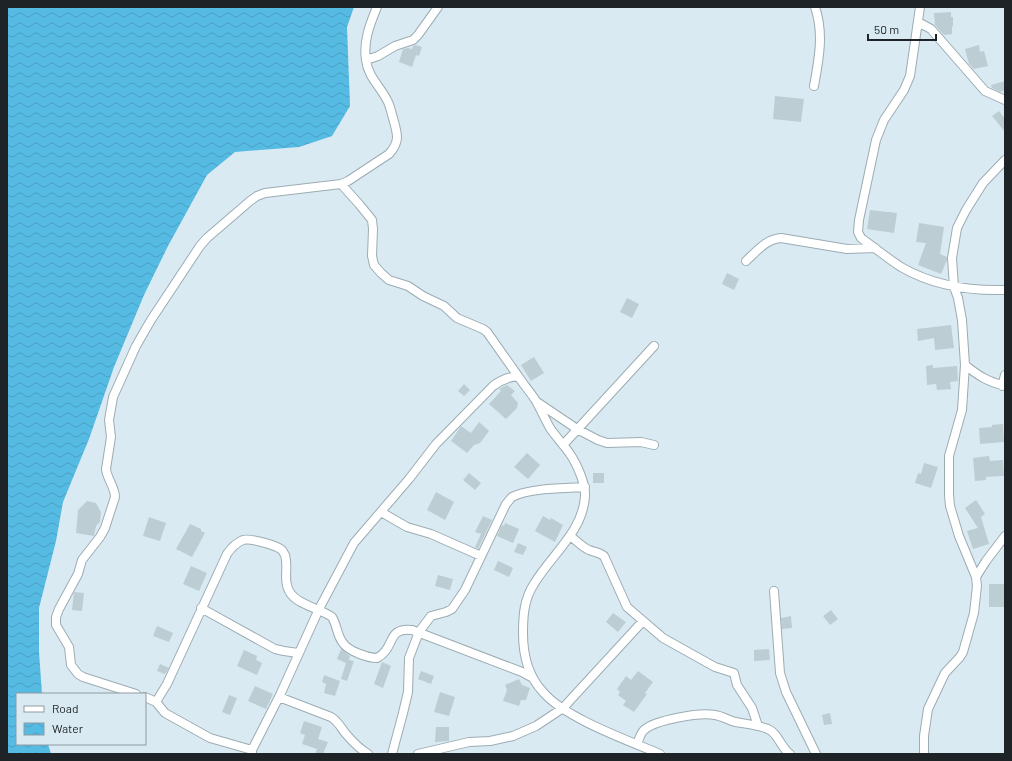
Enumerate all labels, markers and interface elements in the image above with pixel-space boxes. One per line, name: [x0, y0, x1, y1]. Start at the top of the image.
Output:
scale bar: [868, 16, 936, 42]
text: 50 m: [874, 22, 899, 36]
legend: [16, 693, 146, 745]
text: Road: [52, 701, 79, 715]
text: Water: [52, 721, 84, 735]

